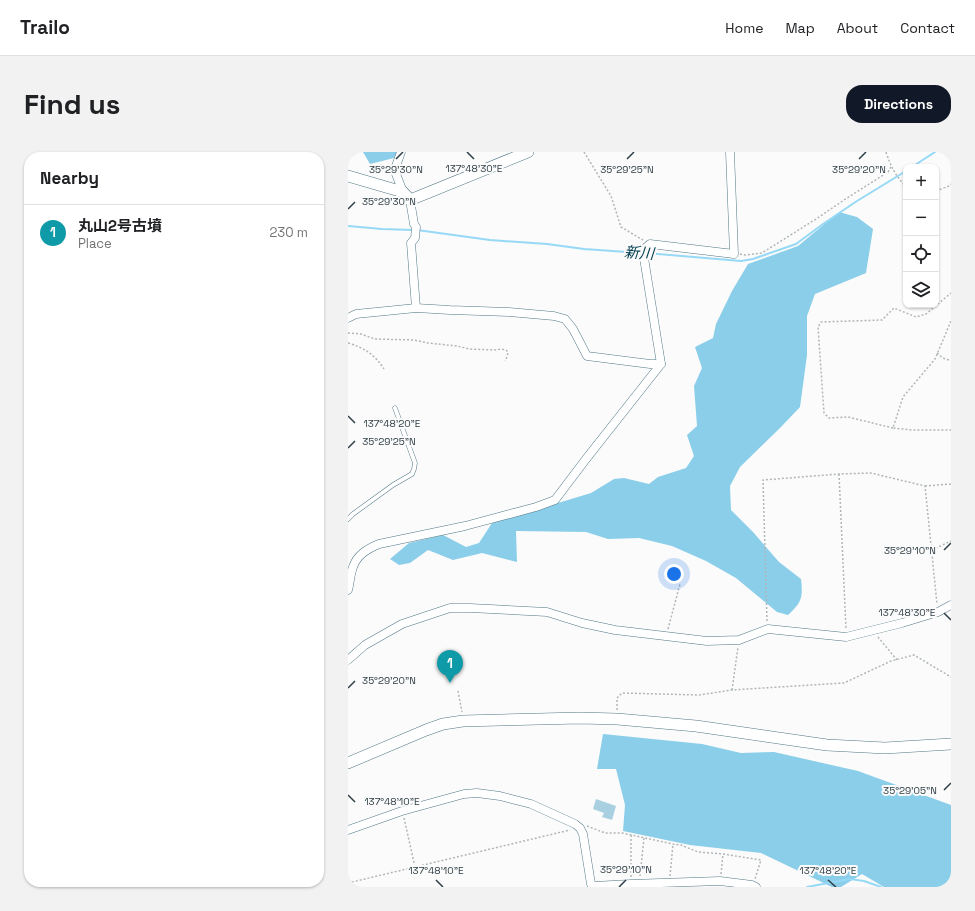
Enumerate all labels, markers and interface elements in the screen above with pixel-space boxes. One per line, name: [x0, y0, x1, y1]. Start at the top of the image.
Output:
text: Trailo: [20, 15, 70, 40]
text: Home: [725, 19, 763, 37]
text: Map: [785, 19, 815, 37]
text: About: [837, 19, 878, 37]
text: Contact: [900, 19, 955, 37]
button: Directions: [846, 85, 951, 123]
text: Find us: [24, 86, 121, 122]
text: 137°48'30"E: [446, 162, 503, 175]
text: 35°29'30"N: [369, 163, 423, 176]
text: 35°29'25"N: [600, 163, 654, 176]
text: 35°29'20"N: [832, 163, 886, 176]
map controls: [903, 164, 939, 308]
button: +: [903, 164, 939, 200]
text: Nearby: [40, 167, 99, 189]
text: 35°29'30"N: [362, 195, 416, 208]
button: −: [903, 200, 939, 236]
text: 丸山2号古墳: [78, 216, 162, 235]
text: 1: [50, 224, 56, 241]
text: 230 m: [270, 224, 308, 241]
text: Place: [78, 235, 112, 252]
button: locate: [903, 236, 939, 272]
water label: 新川: [623, 242, 657, 263]
button: layers: [903, 272, 939, 308]
text: 137°48'20"E: [364, 417, 421, 430]
text: 35°29'25"N: [362, 435, 416, 448]
text: 35°29'10"N: [884, 544, 936, 557]
your location: [664, 564, 684, 584]
text: 137°48'30"E: [879, 606, 936, 619]
pin: 1: [437, 650, 463, 683]
text: 35°29'20"N: [362, 674, 416, 687]
text: 35°29'05"N: [883, 784, 937, 797]
text: 137°48'10"E: [364, 795, 420, 808]
text: 35°29'10"N: [600, 863, 652, 876]
text: 137°48'10"E: [408, 864, 464, 877]
text: 137°48'20"E: [800, 864, 857, 877]

